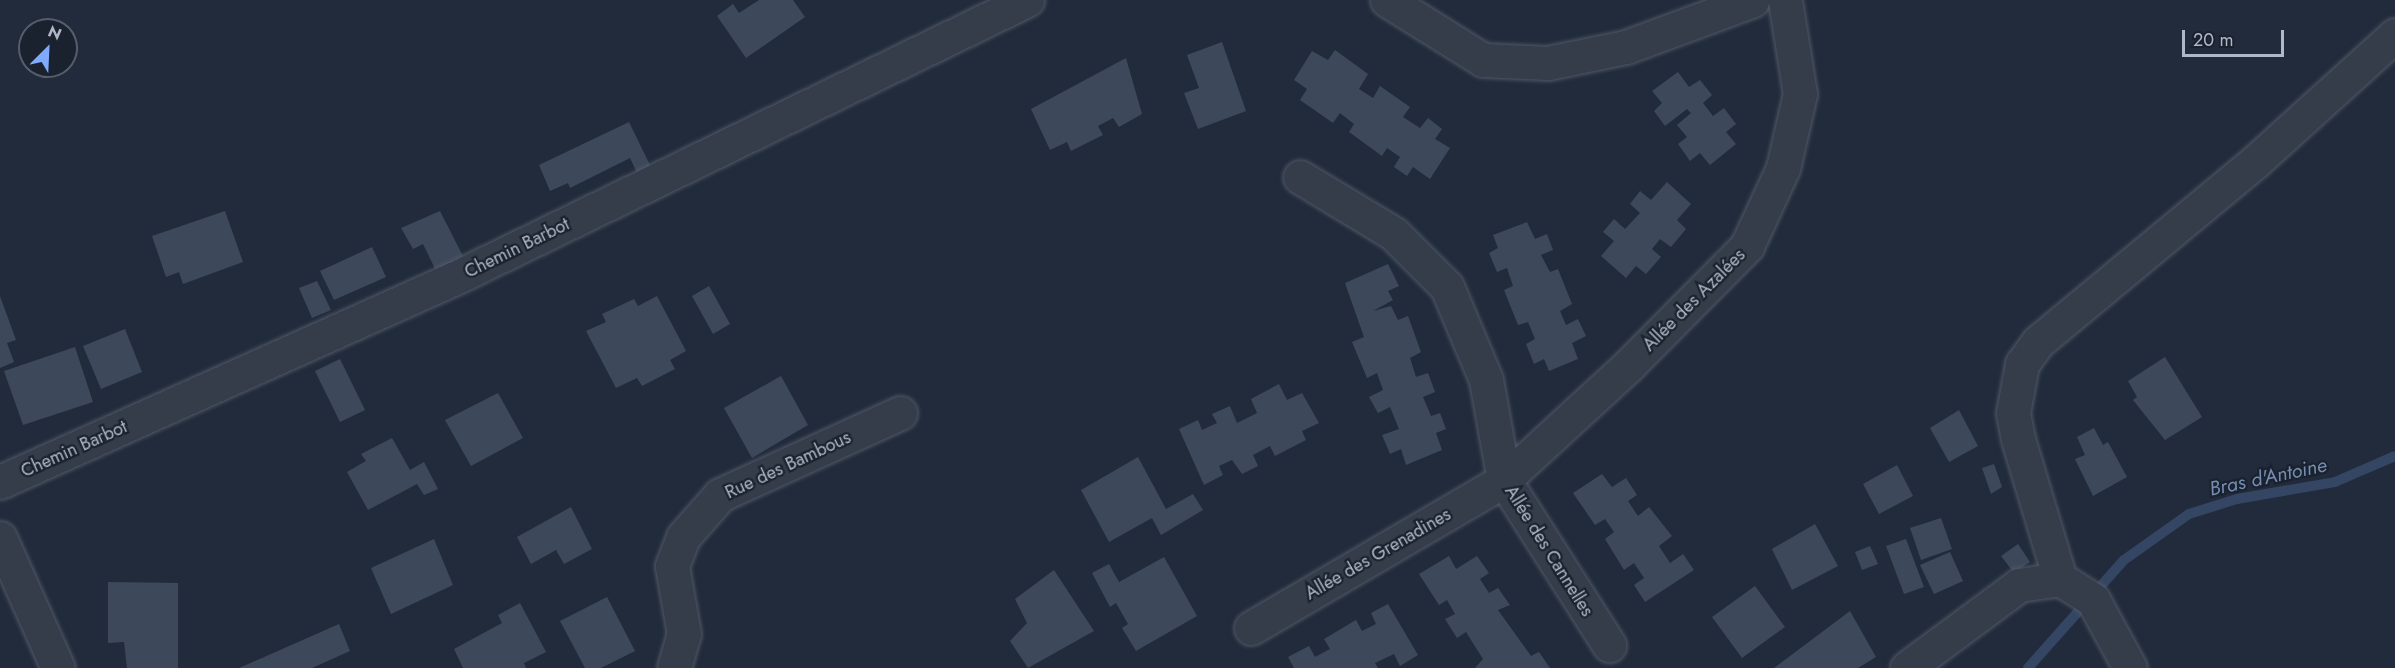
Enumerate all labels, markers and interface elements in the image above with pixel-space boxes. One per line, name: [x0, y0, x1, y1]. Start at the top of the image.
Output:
north arrow: [18, 18, 78, 78]
scale bar: [2185, 18, 2287, 56]
text: N: [44, 20, 65, 46]
text: 20 m: [2193, 27, 2233, 53]
street label: Chemin Barbot: [461, 213, 573, 283]
street label: Allée des Azalées: [1638, 244, 1750, 356]
street label: Chemin Barbot: [18, 416, 130, 482]
street label: Rue des Bambous: [722, 426, 854, 504]
water label: Bras d'Antoine: [2207, 453, 2329, 501]
street label: Allée des Cannelles: [1500, 482, 1598, 620]
street label: Allée des Grenadines: [1301, 504, 1455, 604]

